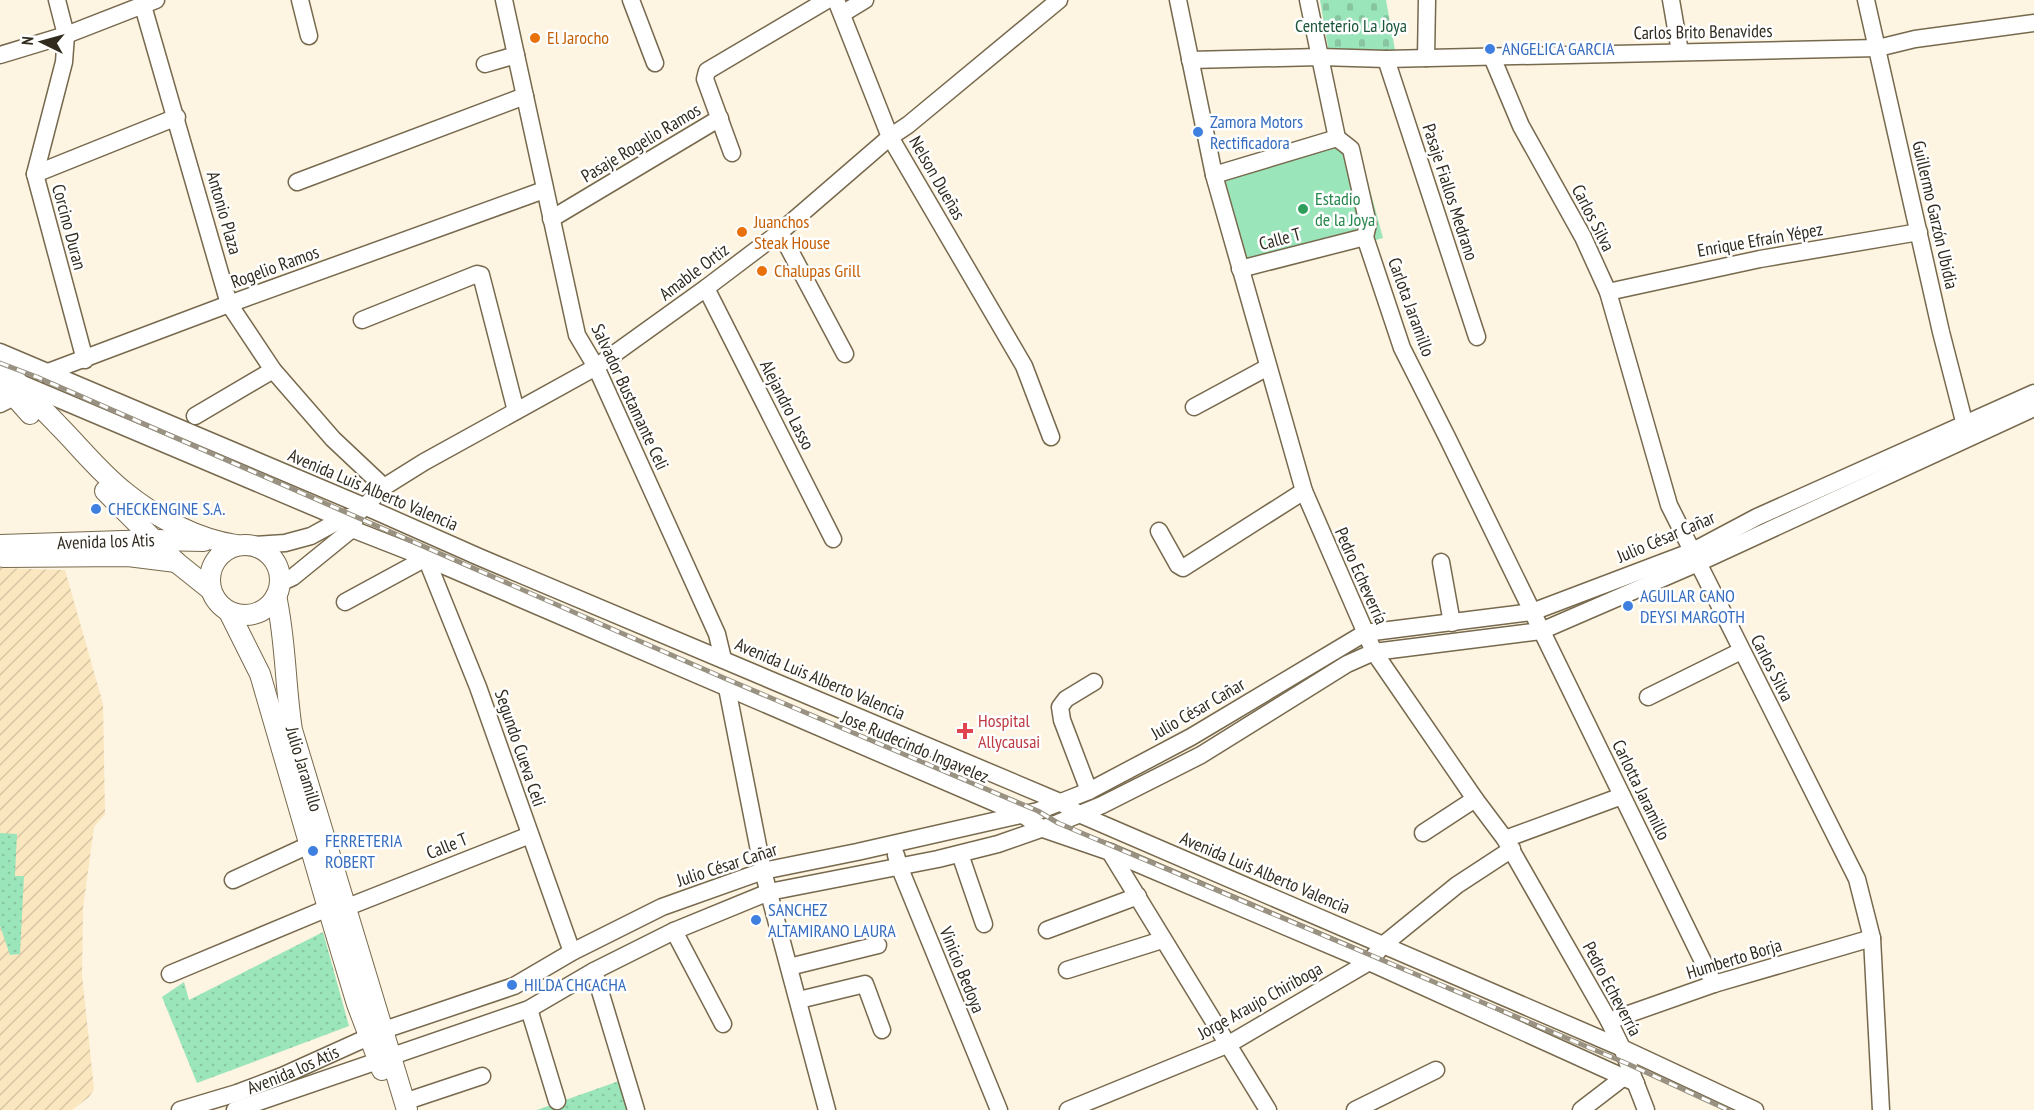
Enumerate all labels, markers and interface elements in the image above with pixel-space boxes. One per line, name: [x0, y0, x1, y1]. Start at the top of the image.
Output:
north arrow: [12, 12, 72, 72]
park label: Centeterio La Joya: [1295, 14, 1407, 37]
street label: Carlos Brito Benavides: [1633, 19, 1773, 44]
place label: El Jarocho: [547, 26, 609, 49]
marker: El Jarocho: [528, 31, 542, 45]
text: N: [17, 36, 37, 46]
place label: ANGELICA GARCIA: [1502, 37, 1615, 60]
marker: ANGELICA GARCIA: [1483, 42, 1497, 56]
street label: Pasaje Rogelio Ramos: [577, 98, 705, 187]
place label: Zamora Motors Rectificadora: [1210, 110, 1303, 154]
street label: Pasaje Fiallos Medrano: [1418, 121, 1483, 263]
marker: Zamora Motors Rectificadora: [1191, 125, 1205, 139]
street label: Nelson Dueñas: [904, 132, 971, 224]
street label: Guillermo Garzón Ubidia: [1907, 139, 1964, 291]
street label: Antonio Plaza: [202, 169, 247, 257]
street label: Carlos Silva: [1567, 180, 1620, 255]
street label: Corcino Duran: [47, 182, 92, 272]
place label: Estadio de la Joya: [1315, 187, 1375, 231]
marker: Estadio de la Joya: [1296, 202, 1310, 216]
place label: Juanchos Steak House: [753, 210, 830, 254]
street label: Enrique Efraín Yépez: [1695, 217, 1824, 262]
street label: Calle T: [1256, 222, 1303, 255]
marker: Juanchos Steak House: [735, 225, 749, 239]
street label: Amable Ortiz: [654, 238, 733, 305]
street label: Rogelio Ramos: [228, 240, 322, 293]
street label: Carlota Jaramillo: [1383, 254, 1440, 360]
place label: Chalupas Grill: [774, 259, 861, 282]
marker: Chalupas Grill: [755, 264, 769, 278]
street label: Salvador Bustamante Celi: [587, 320, 674, 473]
street label: Alejandro Lasso: [755, 356, 820, 454]
street label: Avenida Luis Alberto Valencia: [285, 443, 462, 536]
place label: CHECKENGINE S.A.: [108, 497, 225, 520]
marker: CHECKENGINE S.A.: [89, 502, 103, 516]
street label: Julio César Cañar: [1612, 506, 1718, 568]
street label: Pedro Echeverría: [1330, 524, 1393, 628]
street label: Avenida los Atis: [57, 528, 155, 554]
place label: AGUILAR CANO DEYSI MARGOTH: [1640, 584, 1745, 628]
marker: AGUILAR CANO DEYSI MARGOTH: [1621, 599, 1635, 613]
street label: Carlos Silva: [1746, 630, 1799, 705]
street label: Avenida Luis Alberto Valencia: [732, 632, 909, 725]
street label: Julio César Cañar: [1146, 673, 1249, 745]
street label: Segundo Cueva Celi: [490, 686, 551, 809]
street label: Jose Rudecindo Ingavelez: [837, 705, 992, 788]
place label: Hospital Allycausai: [978, 709, 1040, 753]
marker: Hospital Allycausai: [956, 722, 974, 740]
street label: Julio Jaramillo: [281, 724, 328, 814]
street label: Carlotta Jaramillo: [1607, 736, 1676, 844]
street label: Avenida Luis Alberto Valencia: [1177, 826, 1354, 919]
street label: Calle T: [423, 827, 471, 864]
place label: FERRETERIA ROBERT: [325, 829, 403, 873]
street label: Julio César Cañar: [673, 837, 780, 892]
marker: FERRETERIA ROBERT: [306, 844, 320, 858]
place label: SANCHEZ ALTAMIRANO LAURA: [768, 898, 896, 942]
marker: SANCHEZ ALTAMIRANO LAURA: [749, 913, 763, 927]
street label: Vinicio Bedoya: [934, 922, 990, 1016]
street label: Humberto Borja: [1683, 933, 1784, 984]
street label: Pedro Echeverría: [1578, 937, 1647, 1040]
street label: Jorge Araujo Chiriboga: [1193, 957, 1326, 1045]
place label: HILDA CHCACHA: [524, 973, 627, 996]
marker: HILDA CHCACHA: [505, 978, 519, 992]
street label: Avenida los Atis: [244, 1040, 342, 1099]

